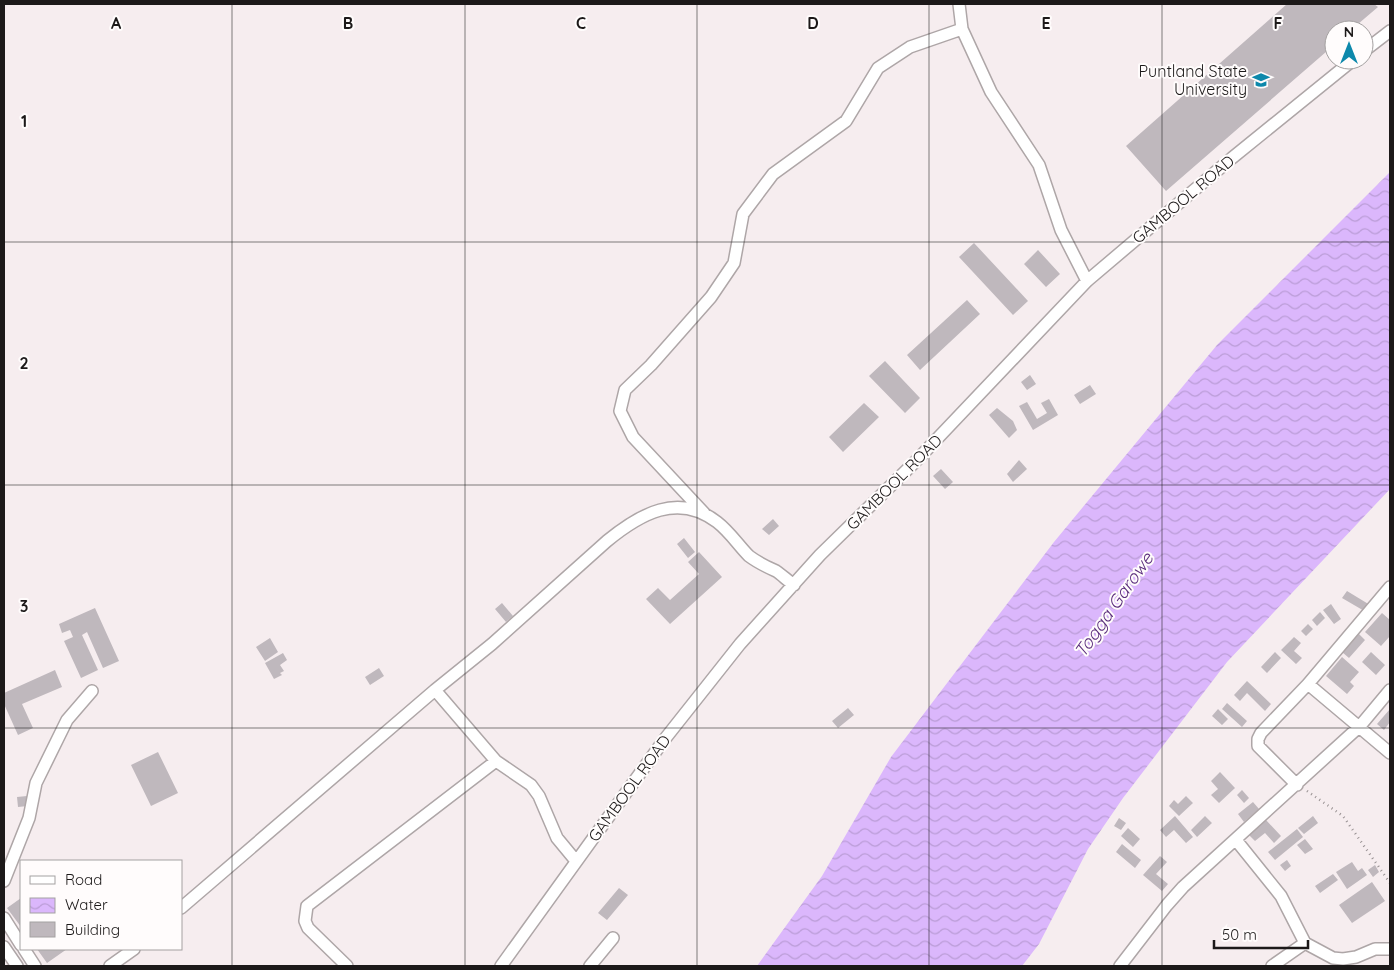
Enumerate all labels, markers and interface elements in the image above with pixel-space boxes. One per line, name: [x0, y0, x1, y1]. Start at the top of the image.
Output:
text: A: [111, 13, 122, 33]
text: B: [343, 13, 353, 33]
text: C: [576, 13, 586, 33]
text: D: [807, 13, 819, 33]
text: E: [1041, 13, 1051, 33]
text: F: [1274, 13, 1283, 33]
north arrow: [1324, 20, 1374, 70]
text: N: [1344, 23, 1354, 41]
place label: Puntland State University: [1139, 61, 1247, 99]
school or university icon: Puntland State University: [1251, 70, 1271, 90]
text: 1: [21, 111, 27, 131]
street label: GAMBOOL ROAD: [1128, 150, 1238, 248]
text: 2: [19, 353, 29, 373]
street label: GAMBOOL ROAD: [842, 430, 946, 534]
water label: Togga Garowe: [1069, 547, 1159, 662]
text: 3: [20, 596, 28, 616]
street label: GAMBOOL ROAD: [584, 731, 674, 845]
legend: [20, 860, 182, 950]
text: Road: [65, 870, 102, 889]
text: Water: [65, 895, 108, 914]
scale bar: [1214, 918, 1308, 950]
text: Building: [65, 920, 120, 939]
text: 50 m: [1222, 925, 1257, 944]

